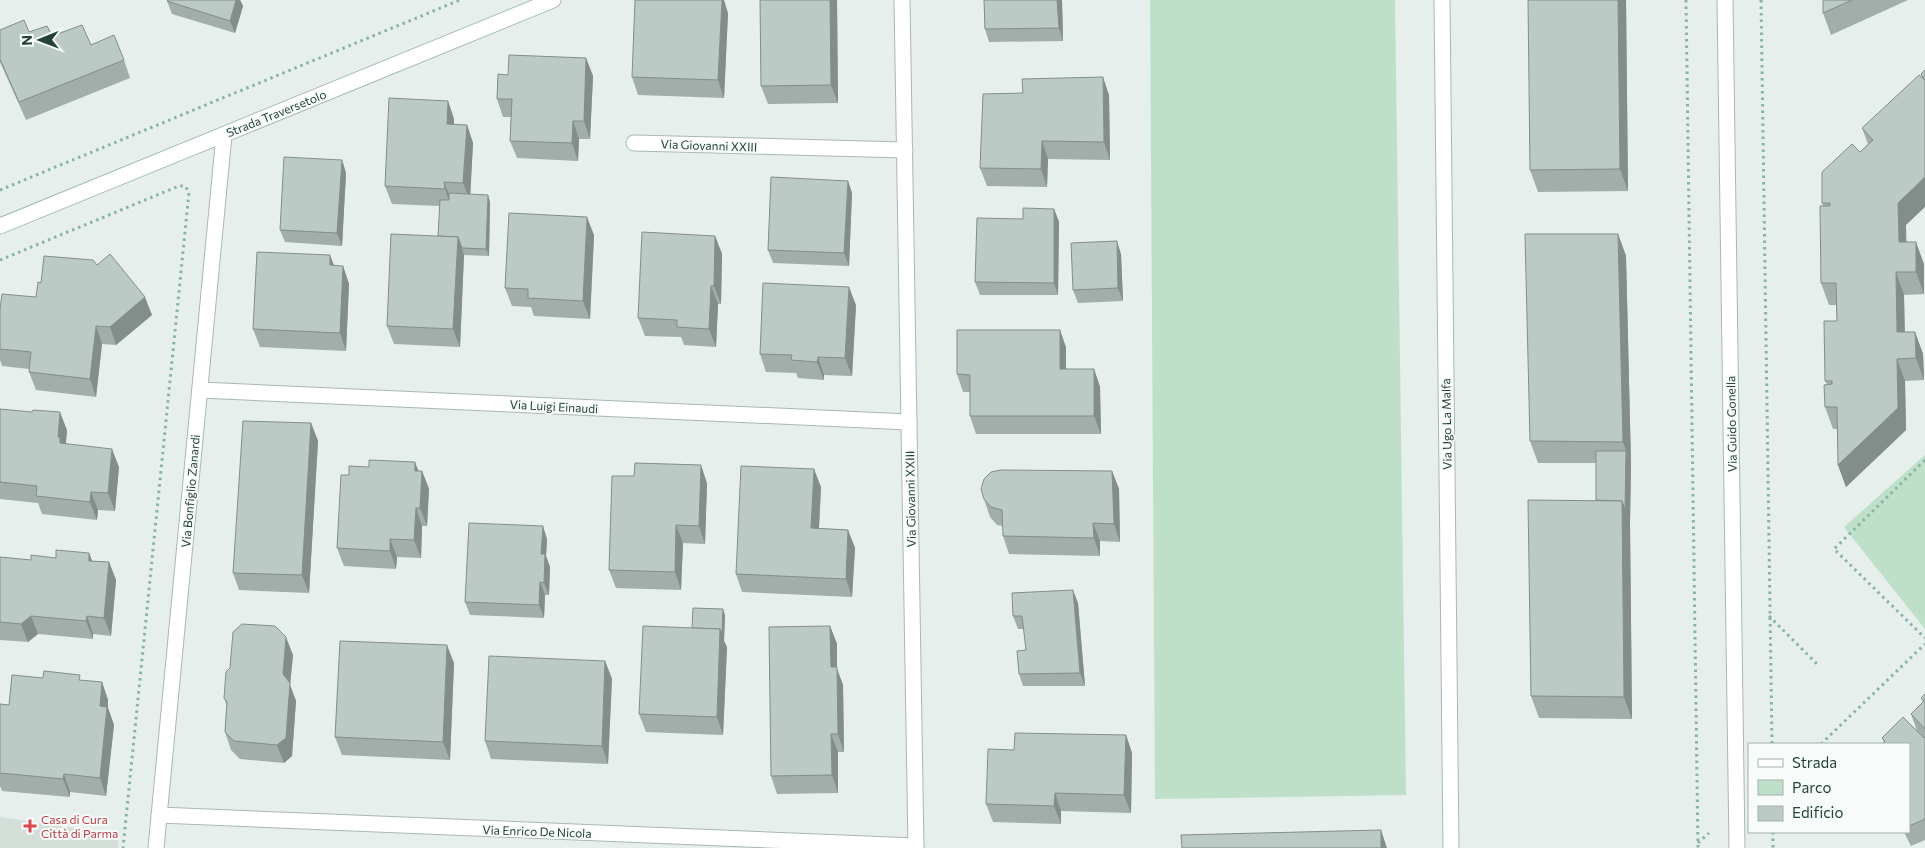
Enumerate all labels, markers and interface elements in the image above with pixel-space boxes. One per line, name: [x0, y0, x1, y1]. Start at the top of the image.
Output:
north arrow: [15, 15, 65, 65]
text: N: [18, 35, 35, 46]
street label: Strada Traversetolo: [224, 87, 328, 139]
street label: Via Giovanni XXIII: [661, 136, 757, 154]
street label: Via Guido Gonella: [1723, 376, 1739, 472]
street label: Via Ugo La Malfa: [1438, 378, 1454, 470]
street label: Via Luigi Einaudi: [509, 397, 599, 415]
street label: Via Bonfiglio Zanardi: [178, 434, 202, 548]
street label: Via Giovanni XXIII: [902, 451, 918, 547]
legend: [1748, 743, 1910, 833]
text: Strada: [1792, 753, 1837, 771]
text: Parco: [1792, 778, 1831, 796]
text: Edificio: [1792, 803, 1843, 821]
place label: Casa di Cura Città di Parma: [41, 812, 118, 840]
marker: Casa di Cura Città di Parma: [23, 819, 37, 833]
street label: Via Enrico De Nicola: [482, 822, 592, 840]

